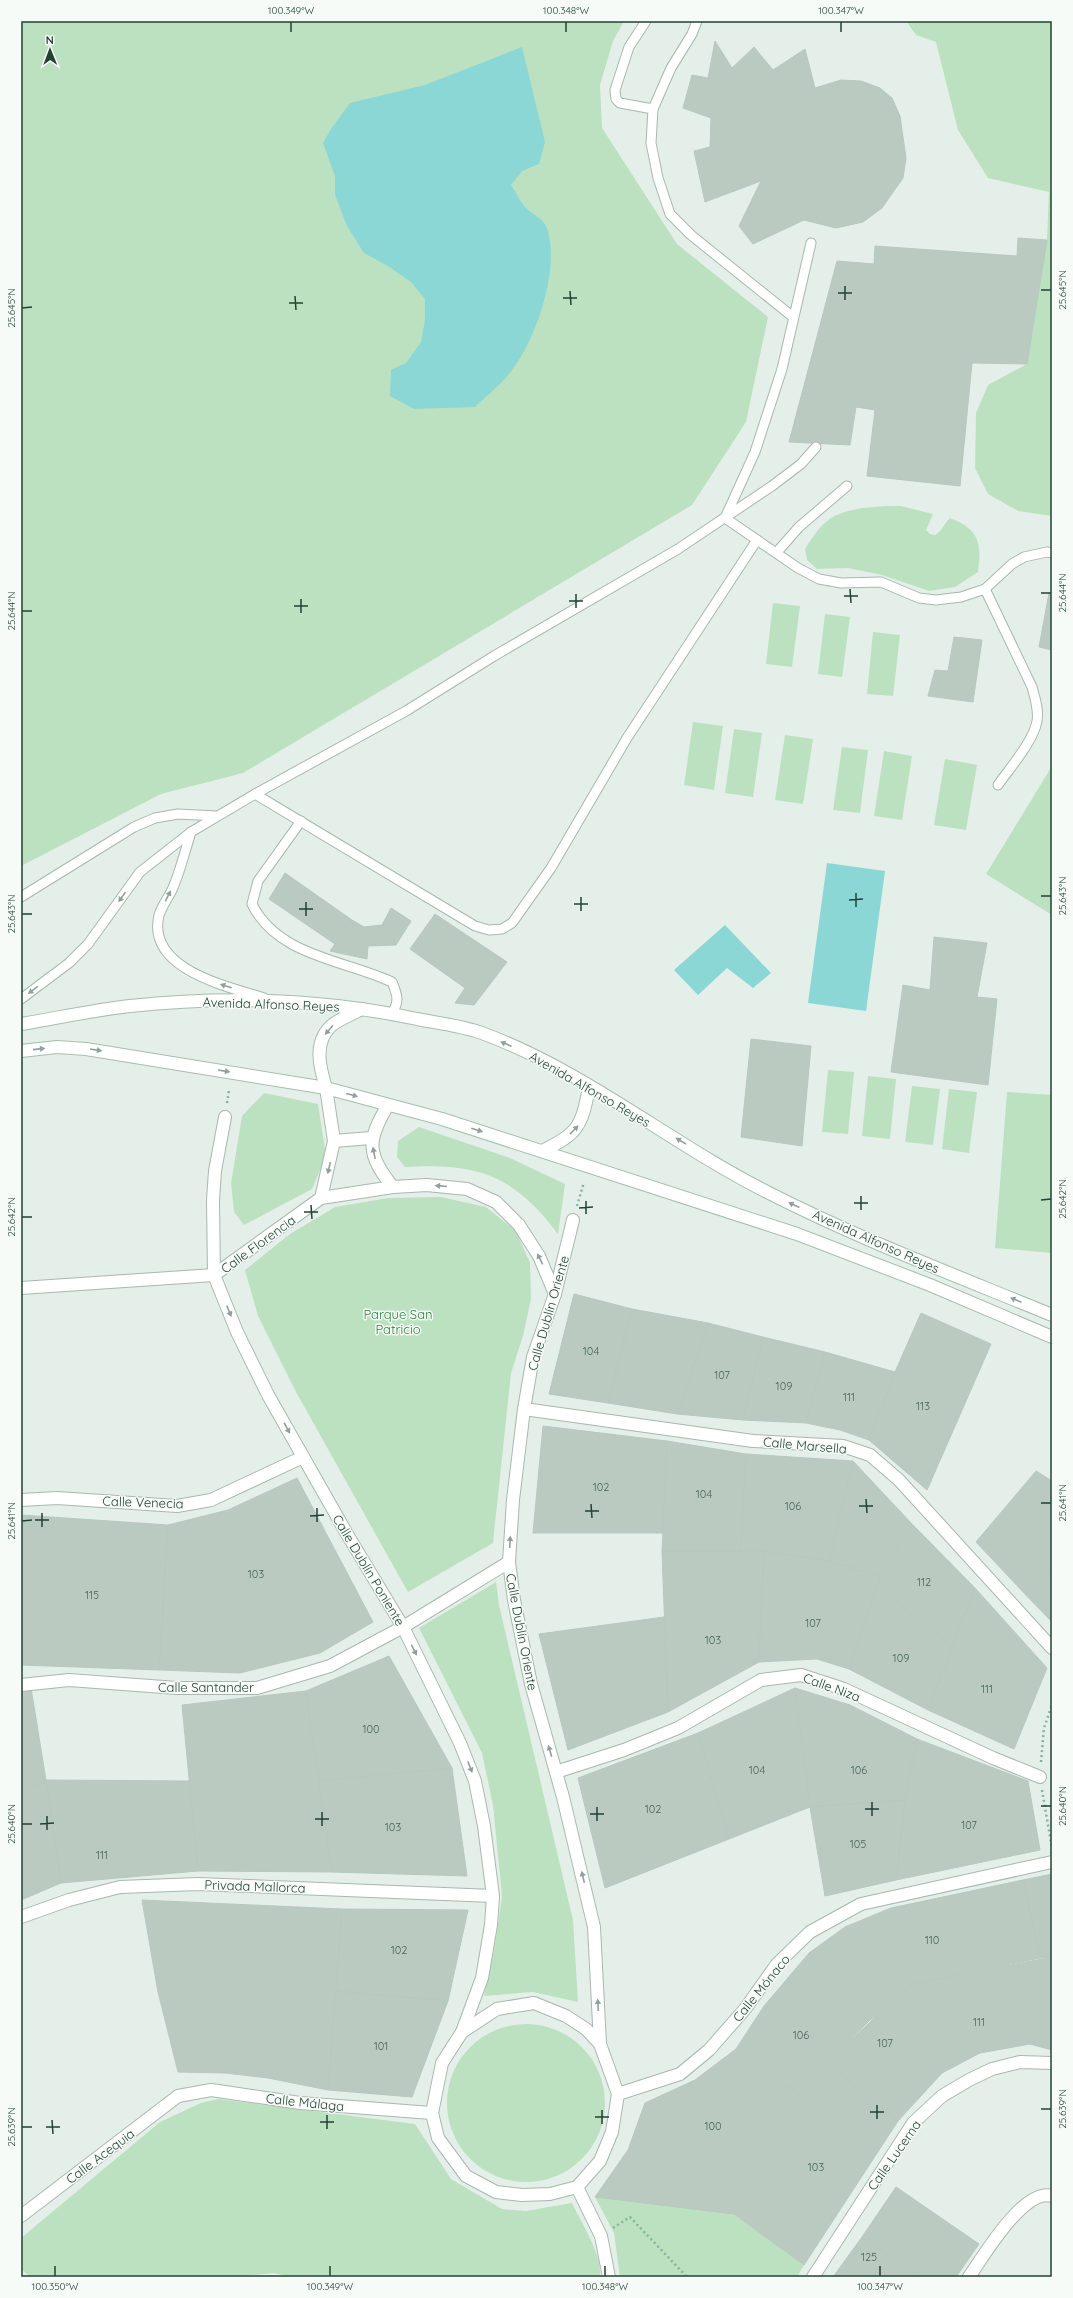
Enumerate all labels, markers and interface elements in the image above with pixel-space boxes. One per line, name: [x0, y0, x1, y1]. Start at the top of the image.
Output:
text: 100.349°W: [268, 4, 314, 17]
text: 100.348°W: [543, 4, 589, 17]
text: 100.347°W: [818, 4, 864, 17]
north arrow: [30, 30, 70, 70]
text: N: [46, 33, 54, 47]
text: 25.645°N: [1056, 270, 1069, 310]
text: 25.645°N: [5, 288, 18, 328]
text: 25.644°N: [1056, 573, 1069, 613]
text: 25.644°N: [5, 591, 18, 631]
text: 25.643°N: [1056, 876, 1069, 916]
one-way arrow: [165, 891, 172, 902]
one-way arrow: [118, 892, 126, 902]
text: 25.643°N: [5, 894, 18, 934]
one-way arrow: [220, 983, 232, 989]
one-way arrow: [28, 985, 38, 993]
street label: Avenida Alfonso Reyes: [202, 994, 340, 1014]
one-way arrow: [325, 1025, 334, 1035]
one-way arrow: [500, 1040, 512, 1046]
one-way arrow: [33, 1045, 45, 1052]
one-way arrow: [90, 1047, 102, 1053]
street label: Avenida Alfonso Reyes: [527, 1048, 653, 1130]
one-way arrow: [218, 1069, 230, 1075]
one-way arrow: [346, 1092, 358, 1098]
one-way arrow: [569, 1125, 579, 1135]
one-way arrow: [471, 1127, 483, 1133]
one-way arrow: [676, 1137, 686, 1145]
one-way arrow: [371, 1147, 377, 1160]
one-way arrow: [325, 1162, 331, 1174]
text: 25.642°N: [1056, 1179, 1069, 1219]
one-way arrow: [435, 1183, 447, 1189]
text: 25.642°N: [5, 1197, 18, 1237]
one-way arrow: [787, 1201, 799, 1207]
street label: Avenida Alfonso Reyes: [810, 1206, 942, 1276]
street label: Calle Florencia: [218, 1212, 298, 1276]
one-way arrow: [537, 1253, 543, 1264]
street label: Calle Dublín Oriente: [524, 1254, 572, 1372]
one-way arrow: [1010, 1297, 1022, 1304]
one-way arrow: [226, 1306, 232, 1318]
park label: Parque San Patricio: [363, 1306, 433, 1337]
house number: 104: [583, 1344, 599, 1358]
house number: 107: [714, 1368, 730, 1382]
house number: 109: [776, 1379, 792, 1393]
house number: 111: [843, 1390, 855, 1404]
house number: 113: [916, 1399, 930, 1413]
one-way arrow: [283, 1422, 290, 1433]
street label: Calle Marsella: [762, 1433, 848, 1457]
house number: 102: [593, 1480, 609, 1494]
text: 25.641°N: [1056, 1484, 1069, 1522]
house number: 104: [696, 1487, 712, 1501]
street label: Calle Venecia: [102, 1493, 184, 1511]
house number: 106: [785, 1499, 801, 1513]
text: 25.641°N: [5, 1502, 18, 1540]
street label: Calle Dublín Poniente: [329, 1511, 409, 1629]
one-way arrow: [507, 1536, 514, 1548]
house number: 103: [248, 1567, 264, 1581]
street label: Calle Dublín Oriente: [503, 1572, 541, 1692]
house number: 112: [917, 1575, 931, 1589]
house number: 115: [85, 1588, 99, 1602]
house number: 107: [805, 1616, 821, 1630]
house number: 103: [705, 1633, 721, 1647]
one-way arrow: [411, 1644, 417, 1655]
house number: 109: [893, 1651, 909, 1665]
street label: Calle Niza: [801, 1669, 863, 1705]
street label: Calle Santander: [158, 1679, 254, 1695]
house number: 111: [981, 1682, 993, 1696]
house number: 100: [362, 1722, 380, 1736]
one-way arrow: [547, 1745, 553, 1757]
one-way arrow: [467, 1761, 473, 1773]
house number: 104: [749, 1763, 765, 1777]
house number: 106: [851, 1763, 867, 1777]
text: 25.640°N: [1056, 1786, 1069, 1826]
house number: 102: [645, 1802, 661, 1816]
text: 25.640°N: [5, 1804, 18, 1844]
house number: 107: [961, 1818, 977, 1832]
house number: 103: [385, 1820, 401, 1834]
house number: 105: [850, 1837, 866, 1851]
house number: 111: [96, 1848, 108, 1862]
one-way arrow: [580, 1870, 586, 1883]
street label: Privada Mallorca: [204, 1876, 306, 1896]
house number: 110: [925, 1933, 939, 1947]
house number: 102: [391, 1943, 407, 1957]
street label: Calle Mónaco: [729, 1951, 793, 2025]
one-way arrow: [595, 1999, 602, 2011]
house number: 111: [973, 2015, 985, 2029]
house number: 106: [793, 2028, 809, 2042]
house number: 107: [877, 2036, 893, 2050]
house number: 101: [374, 2039, 388, 2053]
text: 25.639°N: [1056, 2089, 1069, 2129]
street label: Calle Málaga: [265, 2090, 345, 2114]
text: 25.639°N: [5, 2107, 18, 2147]
street label: Calle Lucerna: [864, 2117, 924, 2193]
house number: 100: [704, 2119, 722, 2133]
street label: Calle Acequia: [63, 2125, 137, 2187]
house number: 103: [808, 2160, 824, 2174]
house number: 125: [861, 2250, 877, 2264]
text: 100.350°W: [31, 2280, 79, 2293]
text: 100.349°W: [307, 2280, 353, 2293]
text: 100.348°W: [582, 2280, 628, 2293]
text: 100.347°W: [857, 2280, 903, 2293]

